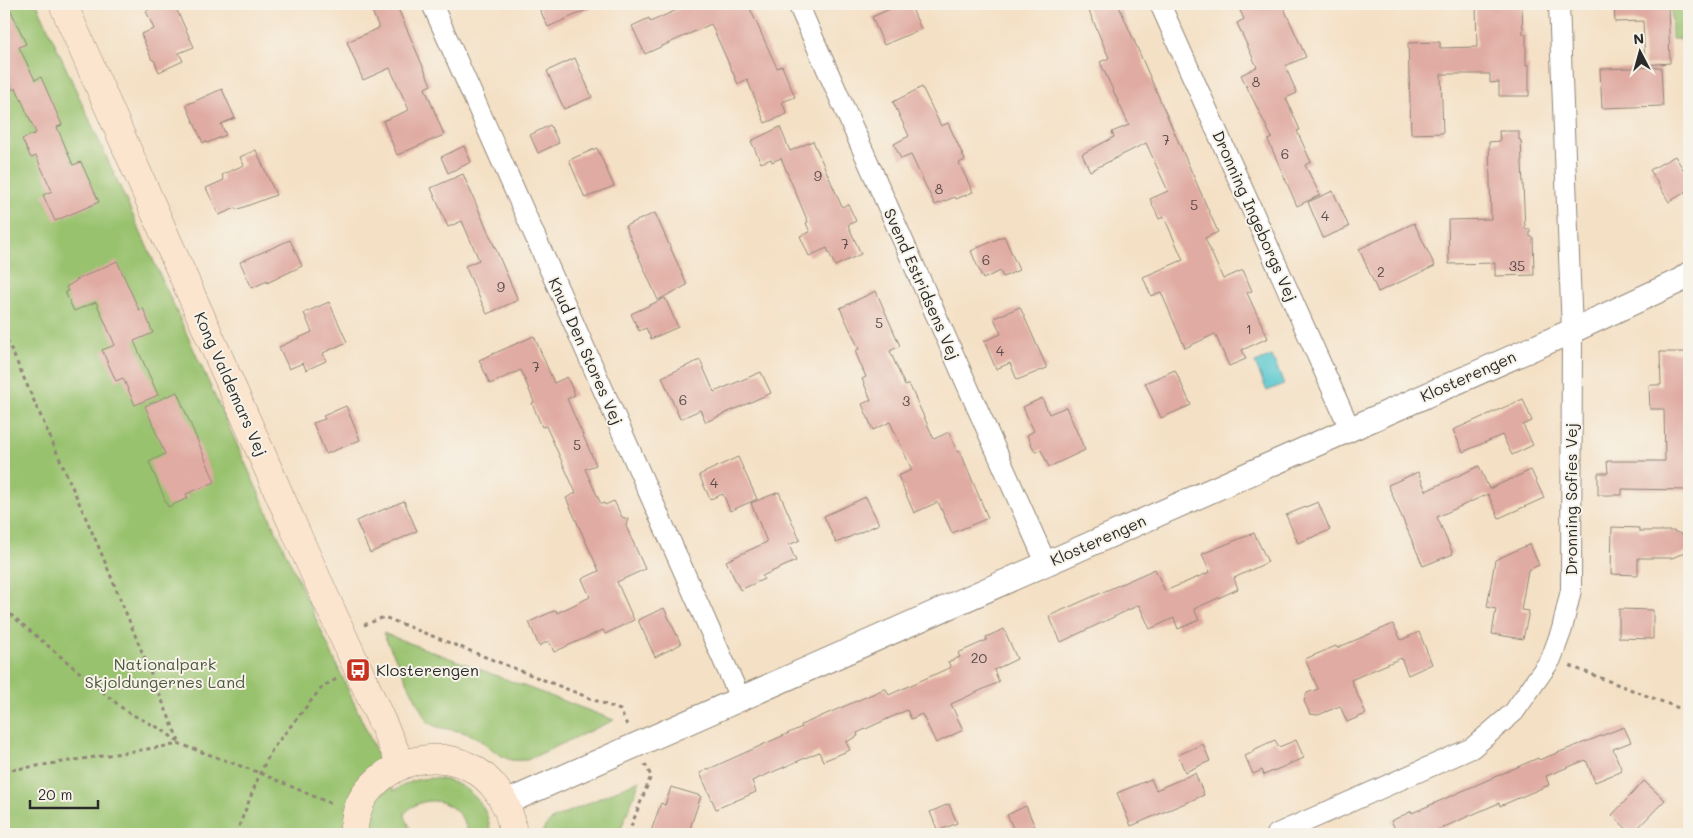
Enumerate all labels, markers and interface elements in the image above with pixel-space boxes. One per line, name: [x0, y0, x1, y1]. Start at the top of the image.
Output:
north arrow: [1616, 28, 1666, 78]
text: N: [1632, 29, 1645, 49]
house number: 8: [1252, 72, 1260, 91]
street label: Dronning Ingeborgs Vej: [1208, 127, 1303, 305]
house number: 7: [1162, 130, 1170, 149]
house number: 6: [1281, 144, 1289, 163]
house number: 9: [814, 166, 822, 185]
house number: 8: [935, 179, 943, 198]
house number: 5: [1190, 195, 1198, 214]
street label: Svend Estridsens Vej: [880, 205, 965, 363]
house number: 4: [1321, 206, 1330, 225]
house number: 7: [841, 234, 849, 253]
house number: 6: [982, 250, 990, 269]
house number: 35: [1509, 256, 1525, 275]
house number: 2: [1377, 262, 1385, 281]
street label: Knud Den Stores Vej: [544, 274, 628, 428]
house number: 9: [497, 277, 505, 296]
street label: Kong Valdemars Vej: [190, 308, 273, 459]
house number: 5: [875, 313, 883, 332]
house number: 1: [1246, 319, 1252, 338]
house number: 4: [996, 341, 1005, 360]
street label: Klosterengen: [1417, 345, 1519, 406]
house number: 7: [532, 357, 540, 376]
house number: 6: [679, 390, 687, 409]
house number: 3: [902, 391, 910, 410]
street label: Dronning Sofies Vej: [1560, 423, 1581, 575]
house number: 5: [573, 435, 581, 454]
house number: 4: [710, 473, 719, 492]
street label: Klosterengen: [1047, 509, 1149, 570]
house number: 20: [971, 648, 988, 667]
park label: Nationalpark Skjoldungernes Land: [85, 653, 245, 692]
bus stop icon: Klosterengen: [345, 657, 371, 683]
place label: Klosterengen: [376, 659, 479, 680]
scale bar: [30, 778, 98, 810]
text: 20 m: [38, 784, 72, 804]

